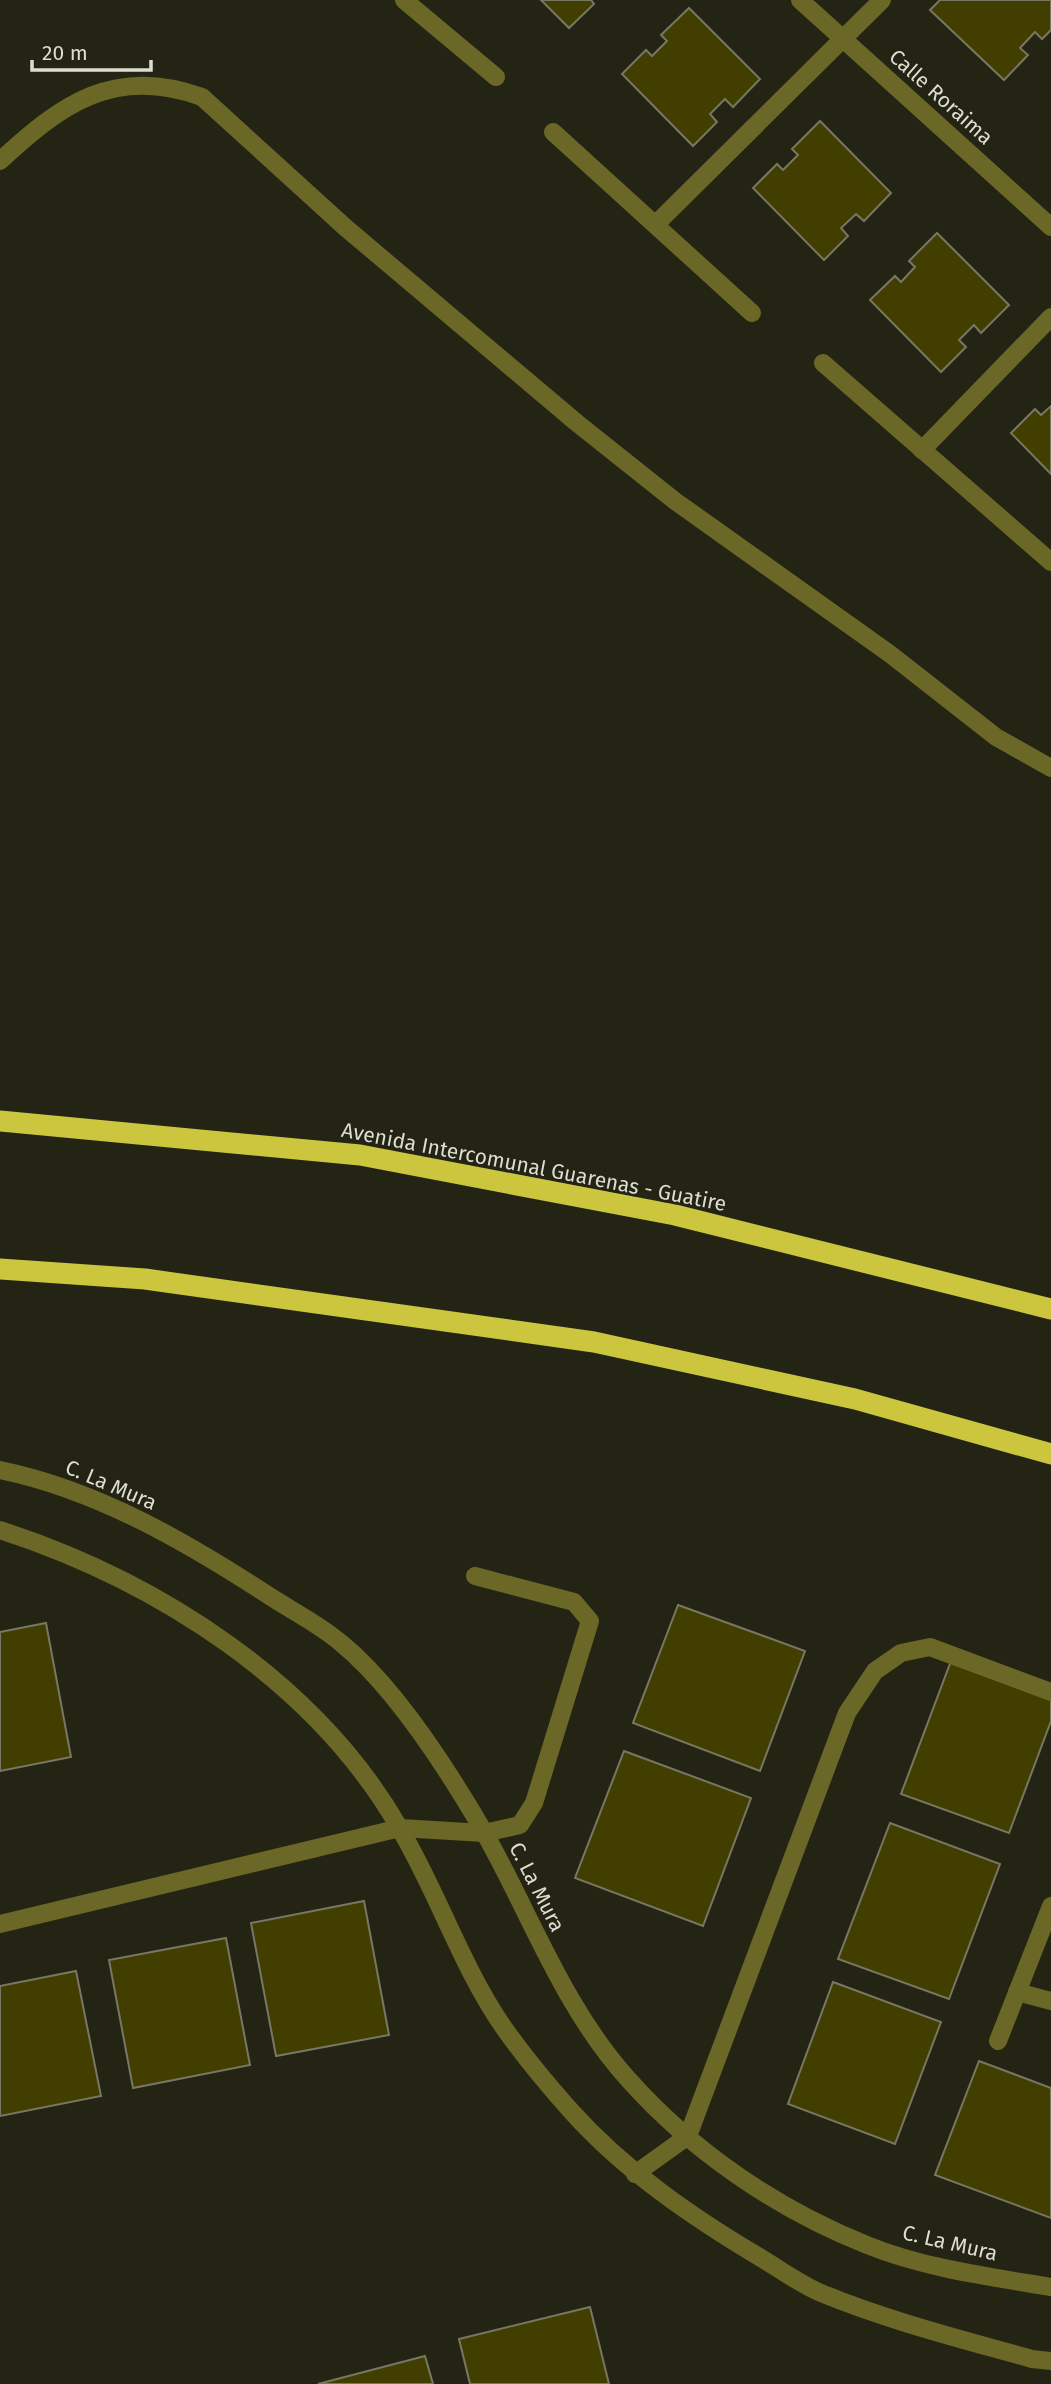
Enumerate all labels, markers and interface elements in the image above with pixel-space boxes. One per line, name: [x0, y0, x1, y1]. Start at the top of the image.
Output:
scale bar: [32, 28, 150, 72]
text: 20 m: [42, 40, 88, 66]
street label: Calle Roraima: [884, 44, 998, 150]
street label: Avenida Intercomunal Guarenas - Guatire: [339, 1117, 729, 1217]
street label: C. La Mura: [61, 1454, 161, 1516]
street label: C. La Mura: [503, 1838, 571, 1936]
street label: C. La Mura: [900, 2219, 1000, 2267]

